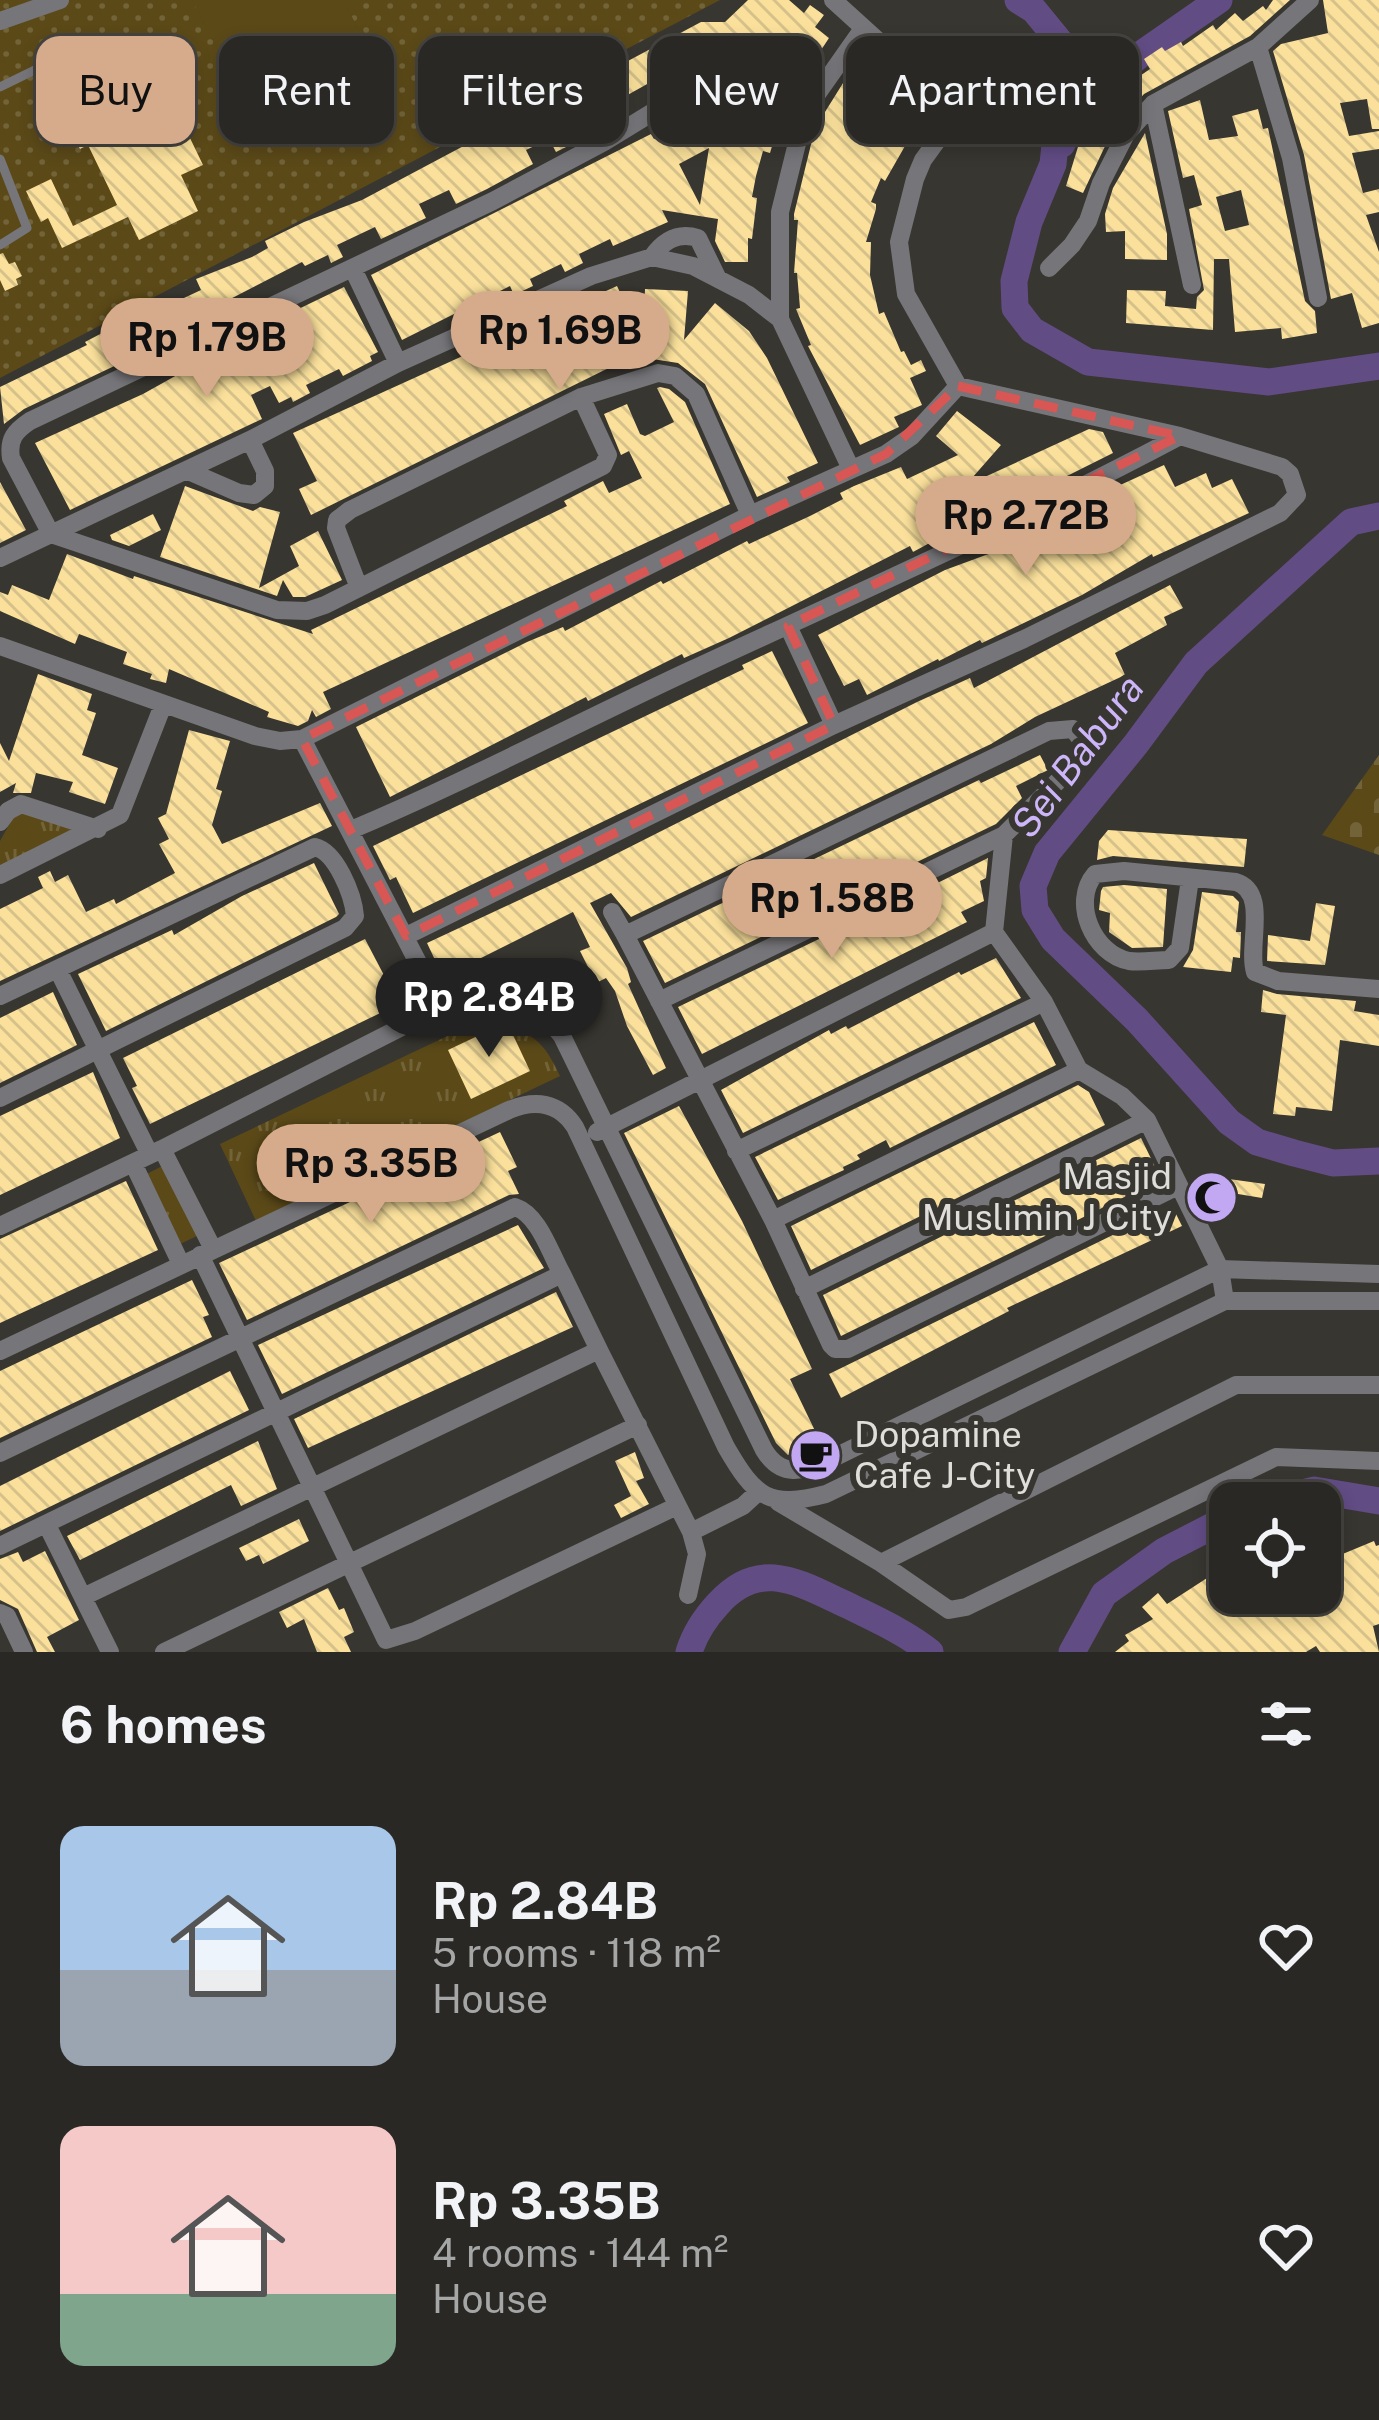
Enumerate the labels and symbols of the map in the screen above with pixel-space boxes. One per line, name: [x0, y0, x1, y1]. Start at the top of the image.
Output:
pin: Rp 1.69B: [436, 291, 684, 393]
pin: Rp 1.79B: [83, 298, 331, 400]
pin: Rp 2.72B: [902, 476, 1150, 578]
water label: Sei Babura: [1001, 666, 1153, 846]
pin: Rp 1.58B: [708, 859, 956, 961]
pin: Rp 2.84B: [365, 958, 613, 1060]
pin: Rp 3.35B: [247, 1124, 495, 1226]
place label: Masjid Muslimin J City: [922, 1155, 1172, 1238]
mosque icon: Masjid Muslimin J City: [1183, 1169, 1239, 1225]
place label: Dopamine Cafe J-City: [854, 1413, 1035, 1496]
cafe icon: Dopamine Cafe J-City: [787, 1427, 843, 1483]

